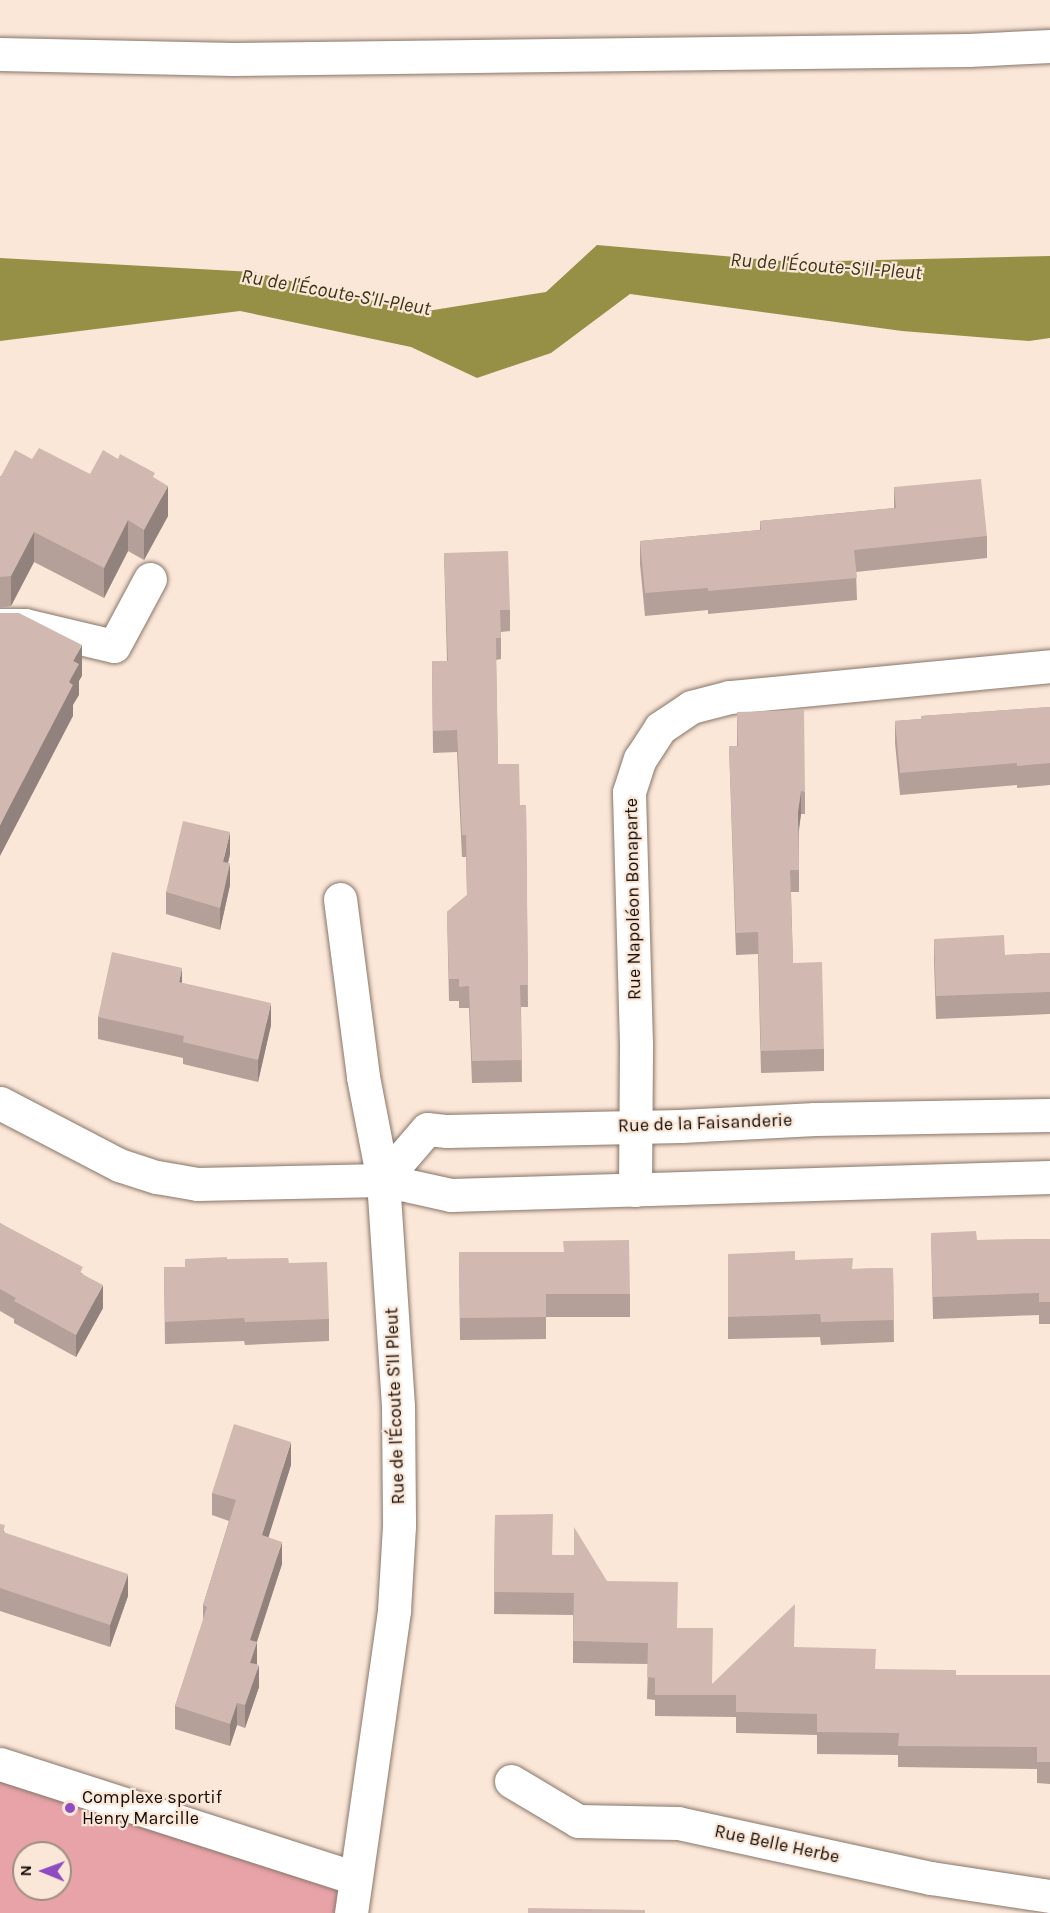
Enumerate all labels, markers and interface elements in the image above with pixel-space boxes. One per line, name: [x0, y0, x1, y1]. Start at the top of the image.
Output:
water label: Ru de l'Écoute-S'Il-Pleut: [729, 247, 923, 285]
water label: Ru de l'Écoute-S'Il-Pleut: [239, 264, 433, 320]
street label: Rue Napoléon Bonaparte: [620, 798, 646, 1000]
street label: Rue de la Faisanderie: [617, 1109, 793, 1137]
street label: Rue de l'Écoute S'Il Pleut: [381, 1307, 409, 1505]
place label: Complexe sportif Henry Marcille: [82, 1787, 222, 1830]
marker: Complexe sportif Henry Marcille: [63, 1801, 77, 1815]
street label: Rue Belle Herbe: [713, 1820, 841, 1868]
north arrow: [12, 1841, 72, 1901]
text: N: [16, 1865, 35, 1877]

